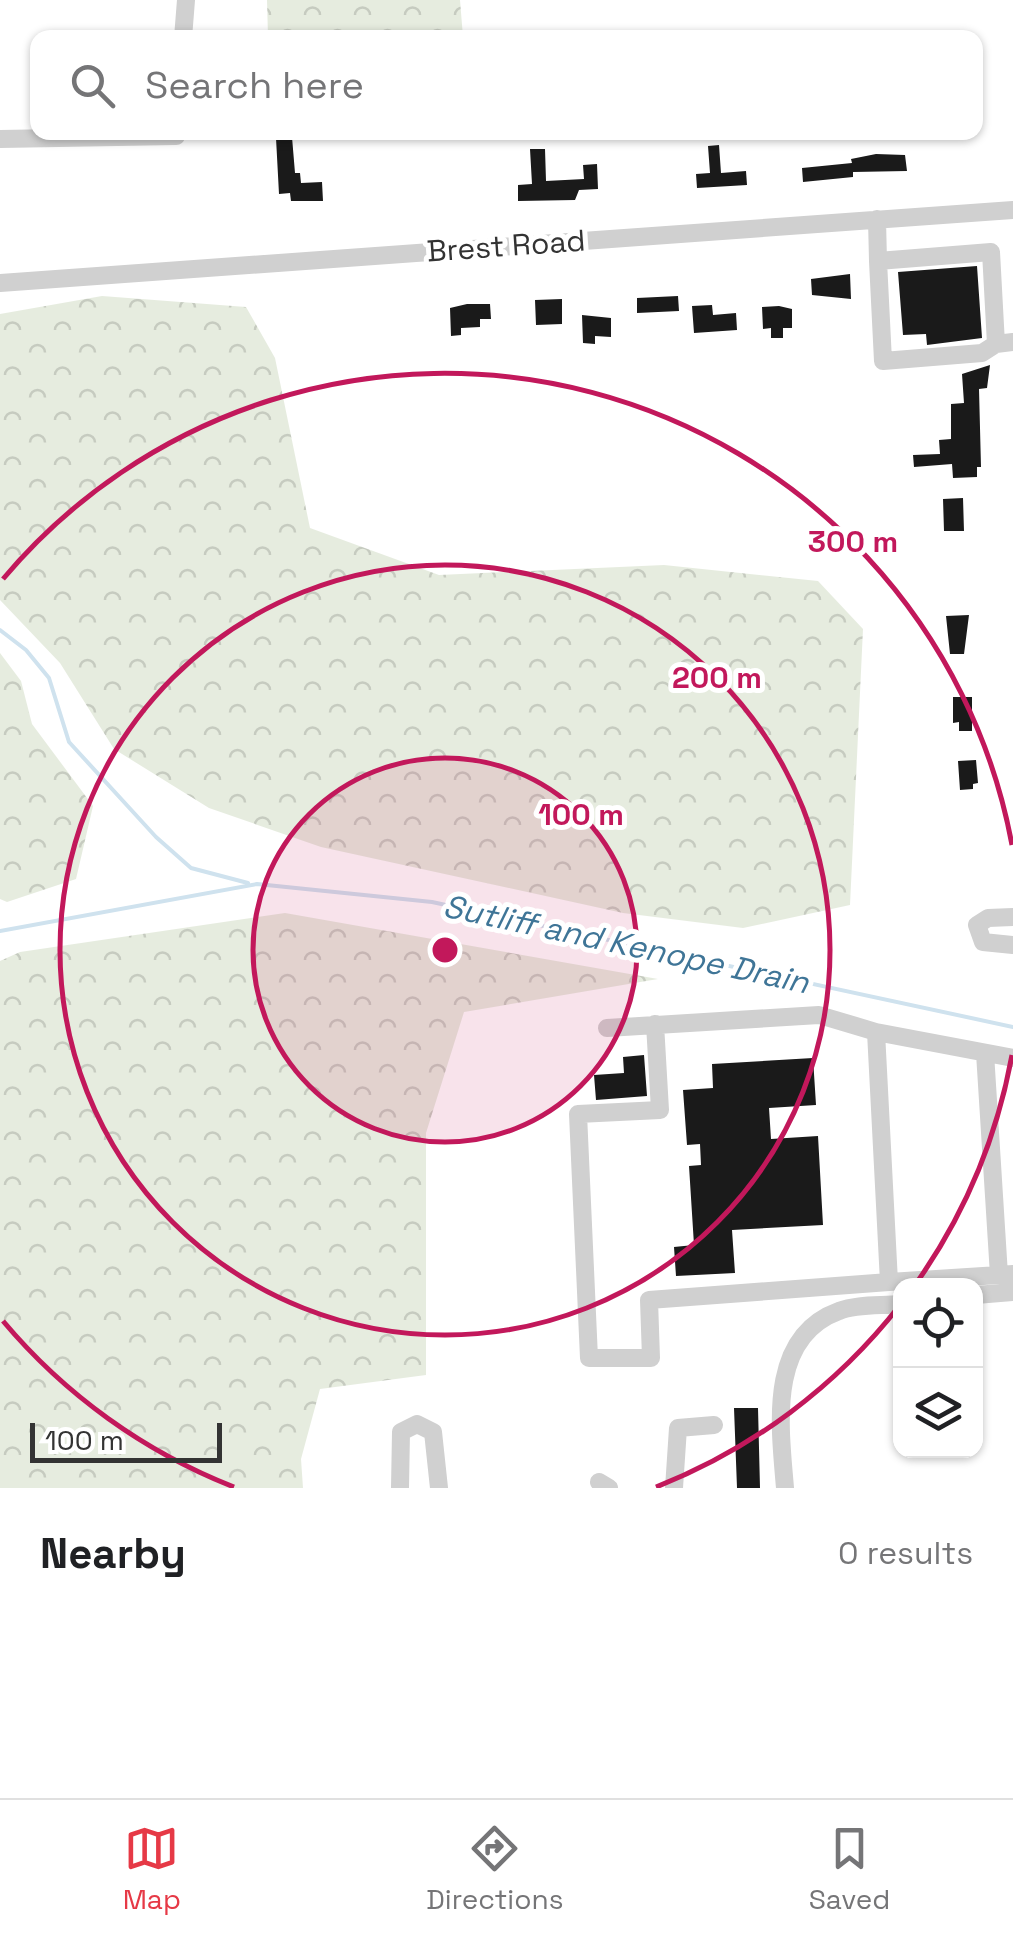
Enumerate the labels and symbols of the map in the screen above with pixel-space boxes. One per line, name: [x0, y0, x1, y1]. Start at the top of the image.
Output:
street label: Brest Road: [425, 221, 587, 270]
text: 300 m: [808, 522, 898, 561]
text: 200 m: [672, 658, 762, 697]
text: 100 m: [538, 795, 624, 834]
water label: Sutliff and Kenope Drain: [440, 886, 814, 1003]
centre of rings: [427, 932, 463, 968]
scale bar: [30, 1418, 222, 1462]

